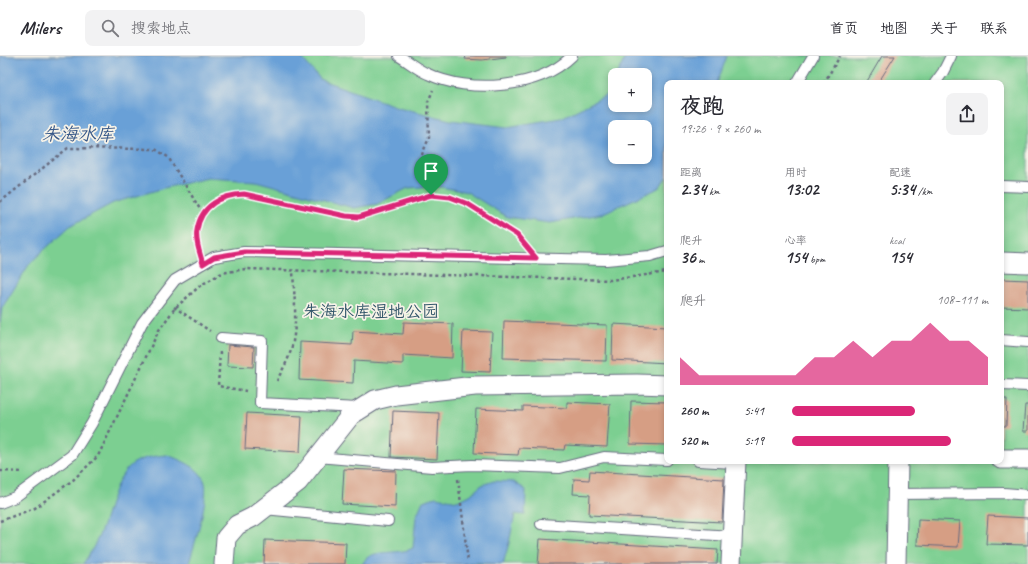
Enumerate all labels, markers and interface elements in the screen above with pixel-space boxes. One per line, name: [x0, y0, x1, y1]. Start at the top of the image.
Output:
search box: [85, 10, 365, 46]
text: Milers: [20, 16, 61, 40]
icon: search: [99, 17, 121, 39]
text: 搜索地点: [131, 19, 191, 38]
text: 首页: [830, 20, 858, 37]
text: 地图: [880, 20, 908, 37]
text: 关于: [930, 20, 958, 37]
text: 联系: [980, 20, 1008, 37]
map controls: [608, 68, 652, 164]
button: +: [608, 68, 652, 112]
text: 夜跑: [680, 92, 724, 120]
button: share: [946, 93, 988, 135]
button: −: [608, 120, 652, 164]
text: 19:26 · 9 × 260 m: [680, 121, 761, 137]
water label: 朱海水库: [42, 123, 116, 145]
pin: [414, 154, 448, 195]
icon: arrive: [420, 160, 442, 182]
text: 距离: [680, 165, 702, 179]
text: 用时: [785, 165, 807, 179]
text: 配速: [889, 165, 911, 179]
text: 2.34: [680, 179, 706, 200]
text: 13:02: [785, 179, 819, 200]
text: 5:34: [889, 179, 915, 200]
text: km: [706, 184, 720, 198]
text: /km: [915, 184, 932, 198]
text: 爬升: [680, 233, 702, 247]
text: 心率: [785, 233, 807, 247]
text: kcal: [889, 233, 904, 247]
text: 36: [680, 247, 696, 268]
text: 154: [785, 247, 807, 268]
text: 154: [889, 247, 912, 268]
text: m: [696, 252, 705, 266]
text: bpm: [807, 252, 825, 266]
text: 108–111 m: [937, 292, 988, 308]
text: 爬升: [680, 293, 706, 309]
park label: 朱海水库湿地公园: [303, 301, 439, 322]
text: 260 m: [680, 403, 708, 419]
text: 5:41: [744, 403, 764, 419]
text: 520 m: [680, 433, 708, 449]
text: 5:19: [744, 433, 764, 449]

